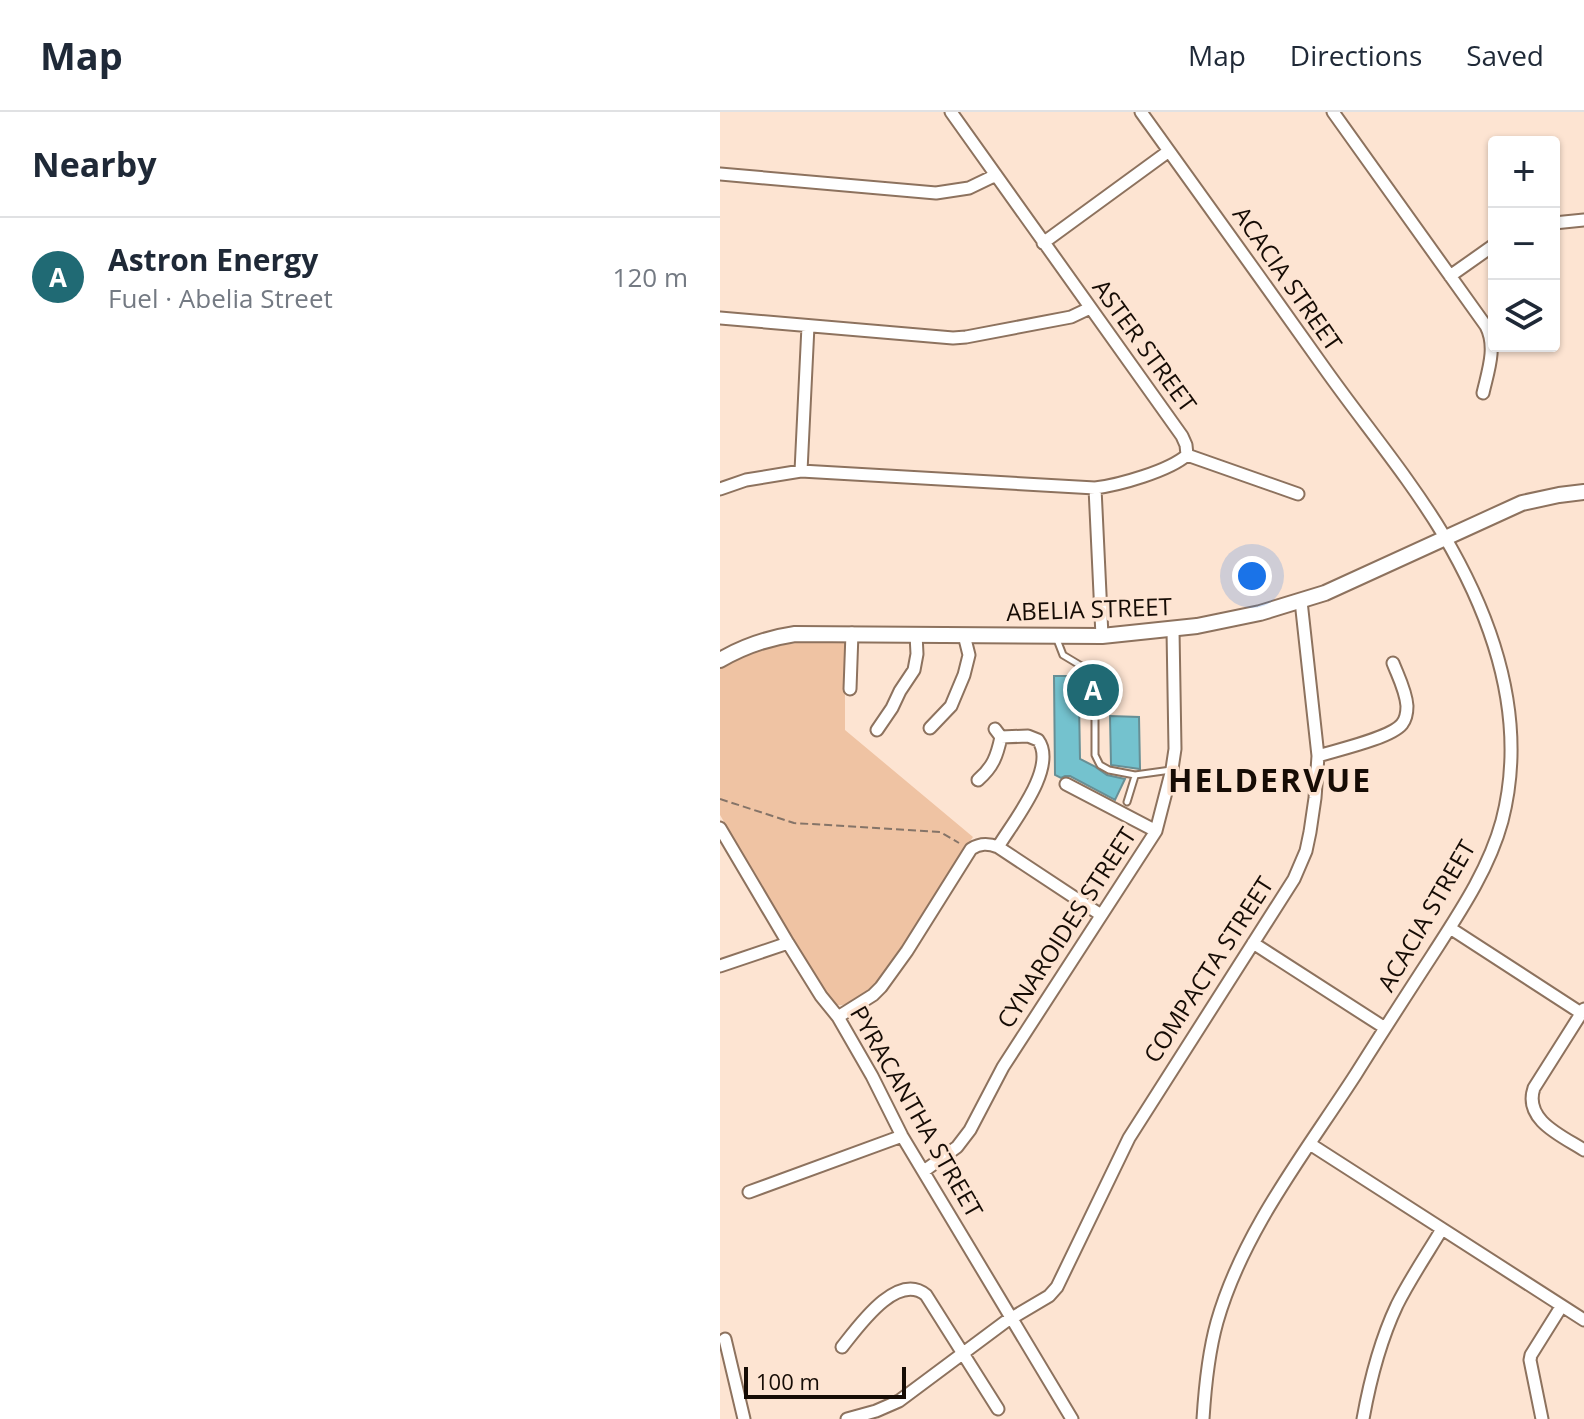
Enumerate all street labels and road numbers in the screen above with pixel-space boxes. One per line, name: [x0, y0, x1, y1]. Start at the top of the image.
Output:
street label: ACACIA STREET: [1226, 199, 1350, 357]
street label: ASTER STREET: [1086, 272, 1205, 418]
street label: ABELIA STREET: [1006, 589, 1172, 628]
street label: CYNAROIDES STREET: [988, 820, 1143, 1034]
street label: ACACIA STREET: [1369, 833, 1482, 997]
street label: COMPACTA STREET: [1135, 870, 1280, 1069]
street label: PYRACANTHA STREET: [843, 999, 991, 1223]

